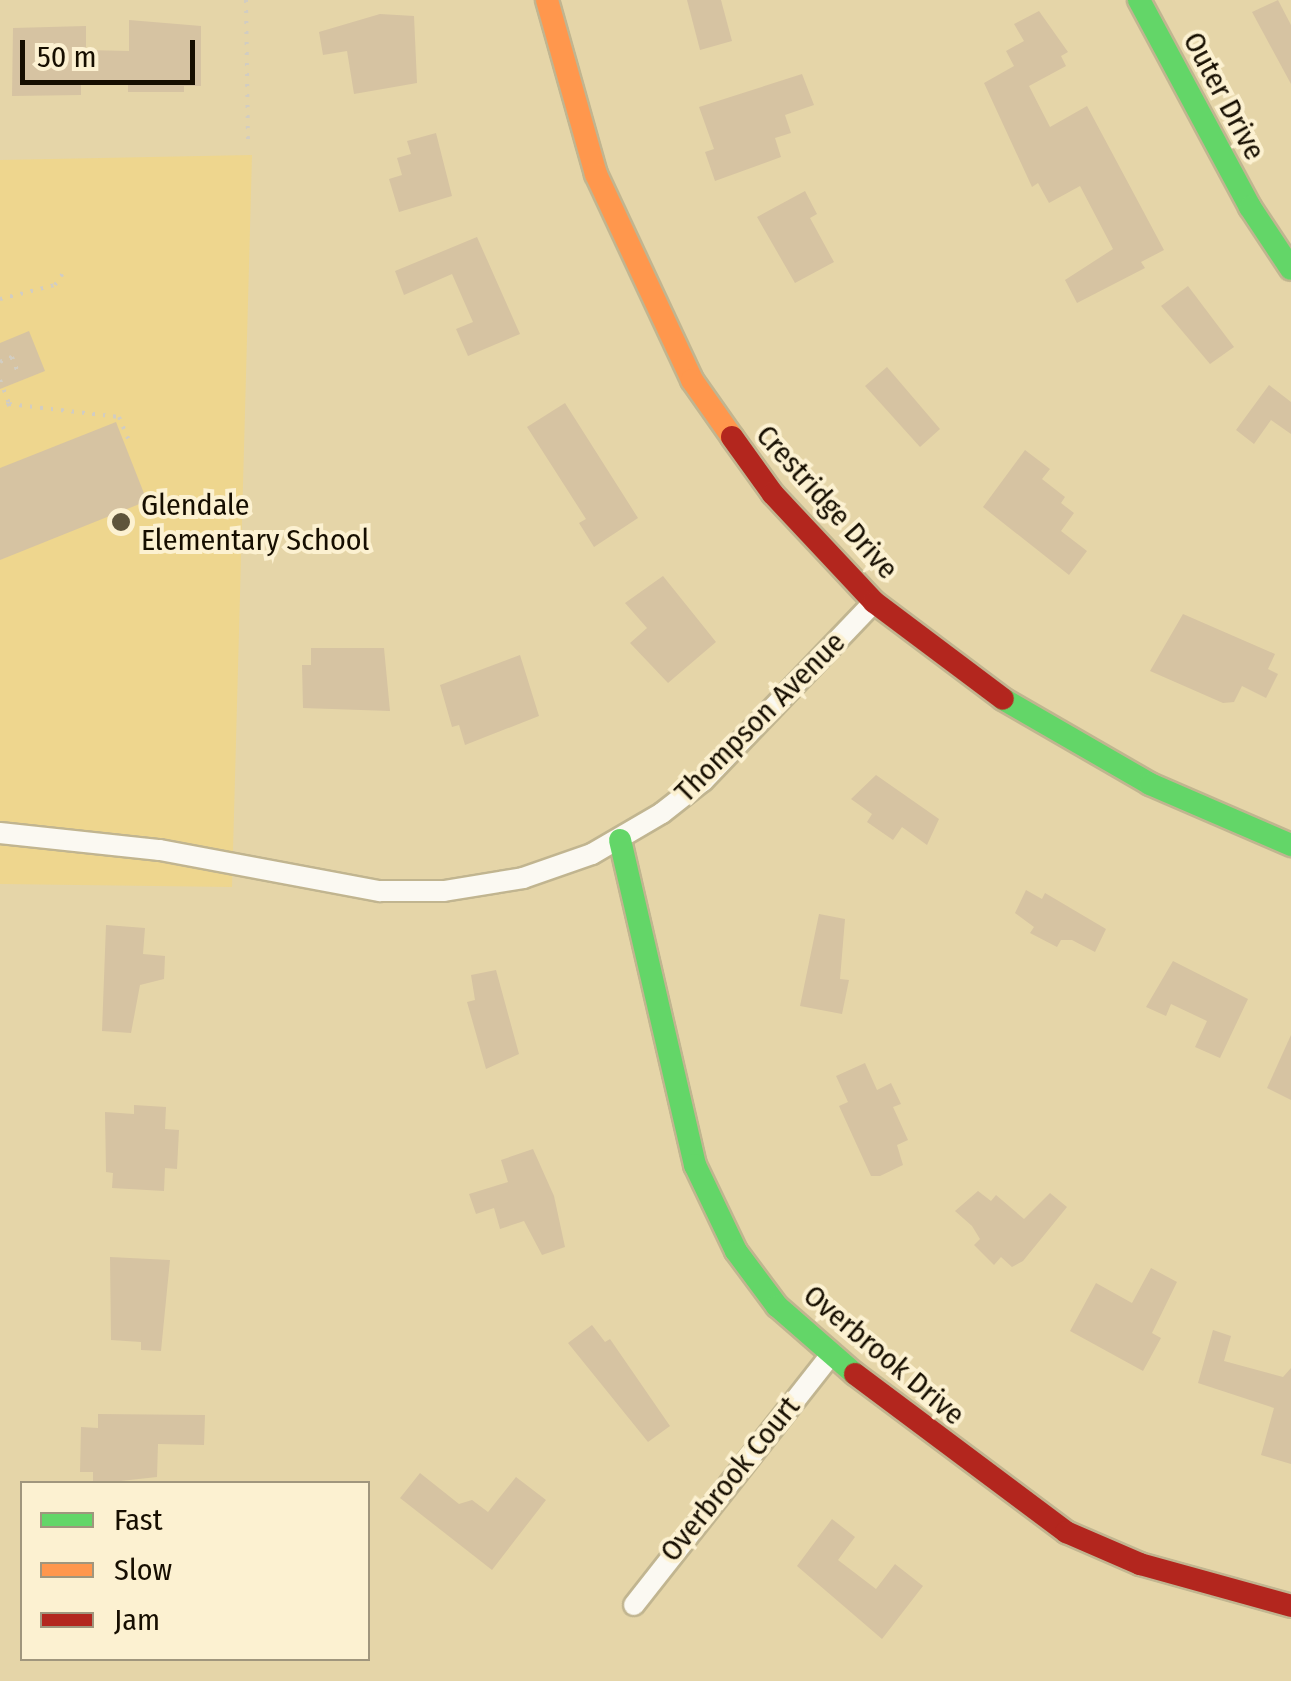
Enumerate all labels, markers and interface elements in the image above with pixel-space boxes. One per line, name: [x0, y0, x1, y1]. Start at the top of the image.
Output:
scale bar: [25, 20, 200, 82]
street label: Outer Drive: [1175, 26, 1273, 166]
text: 50 m: [37, 39, 97, 75]
street label: Crestridge Drive: [748, 418, 906, 586]
place label: Glendale Elementary School: [141, 487, 369, 558]
marker: Glendale Elementary School: [110, 511, 132, 533]
street label: Thompson Avenue: [667, 624, 853, 810]
street label: Overbrook Drive: [796, 1277, 972, 1433]
street label: Overbrook Court: [652, 1389, 808, 1569]
legend: [20, 1481, 370, 1661]
text: Fast: [114, 1502, 162, 1538]
text: Slow: [114, 1552, 172, 1588]
text: Jam: [114, 1602, 160, 1638]

